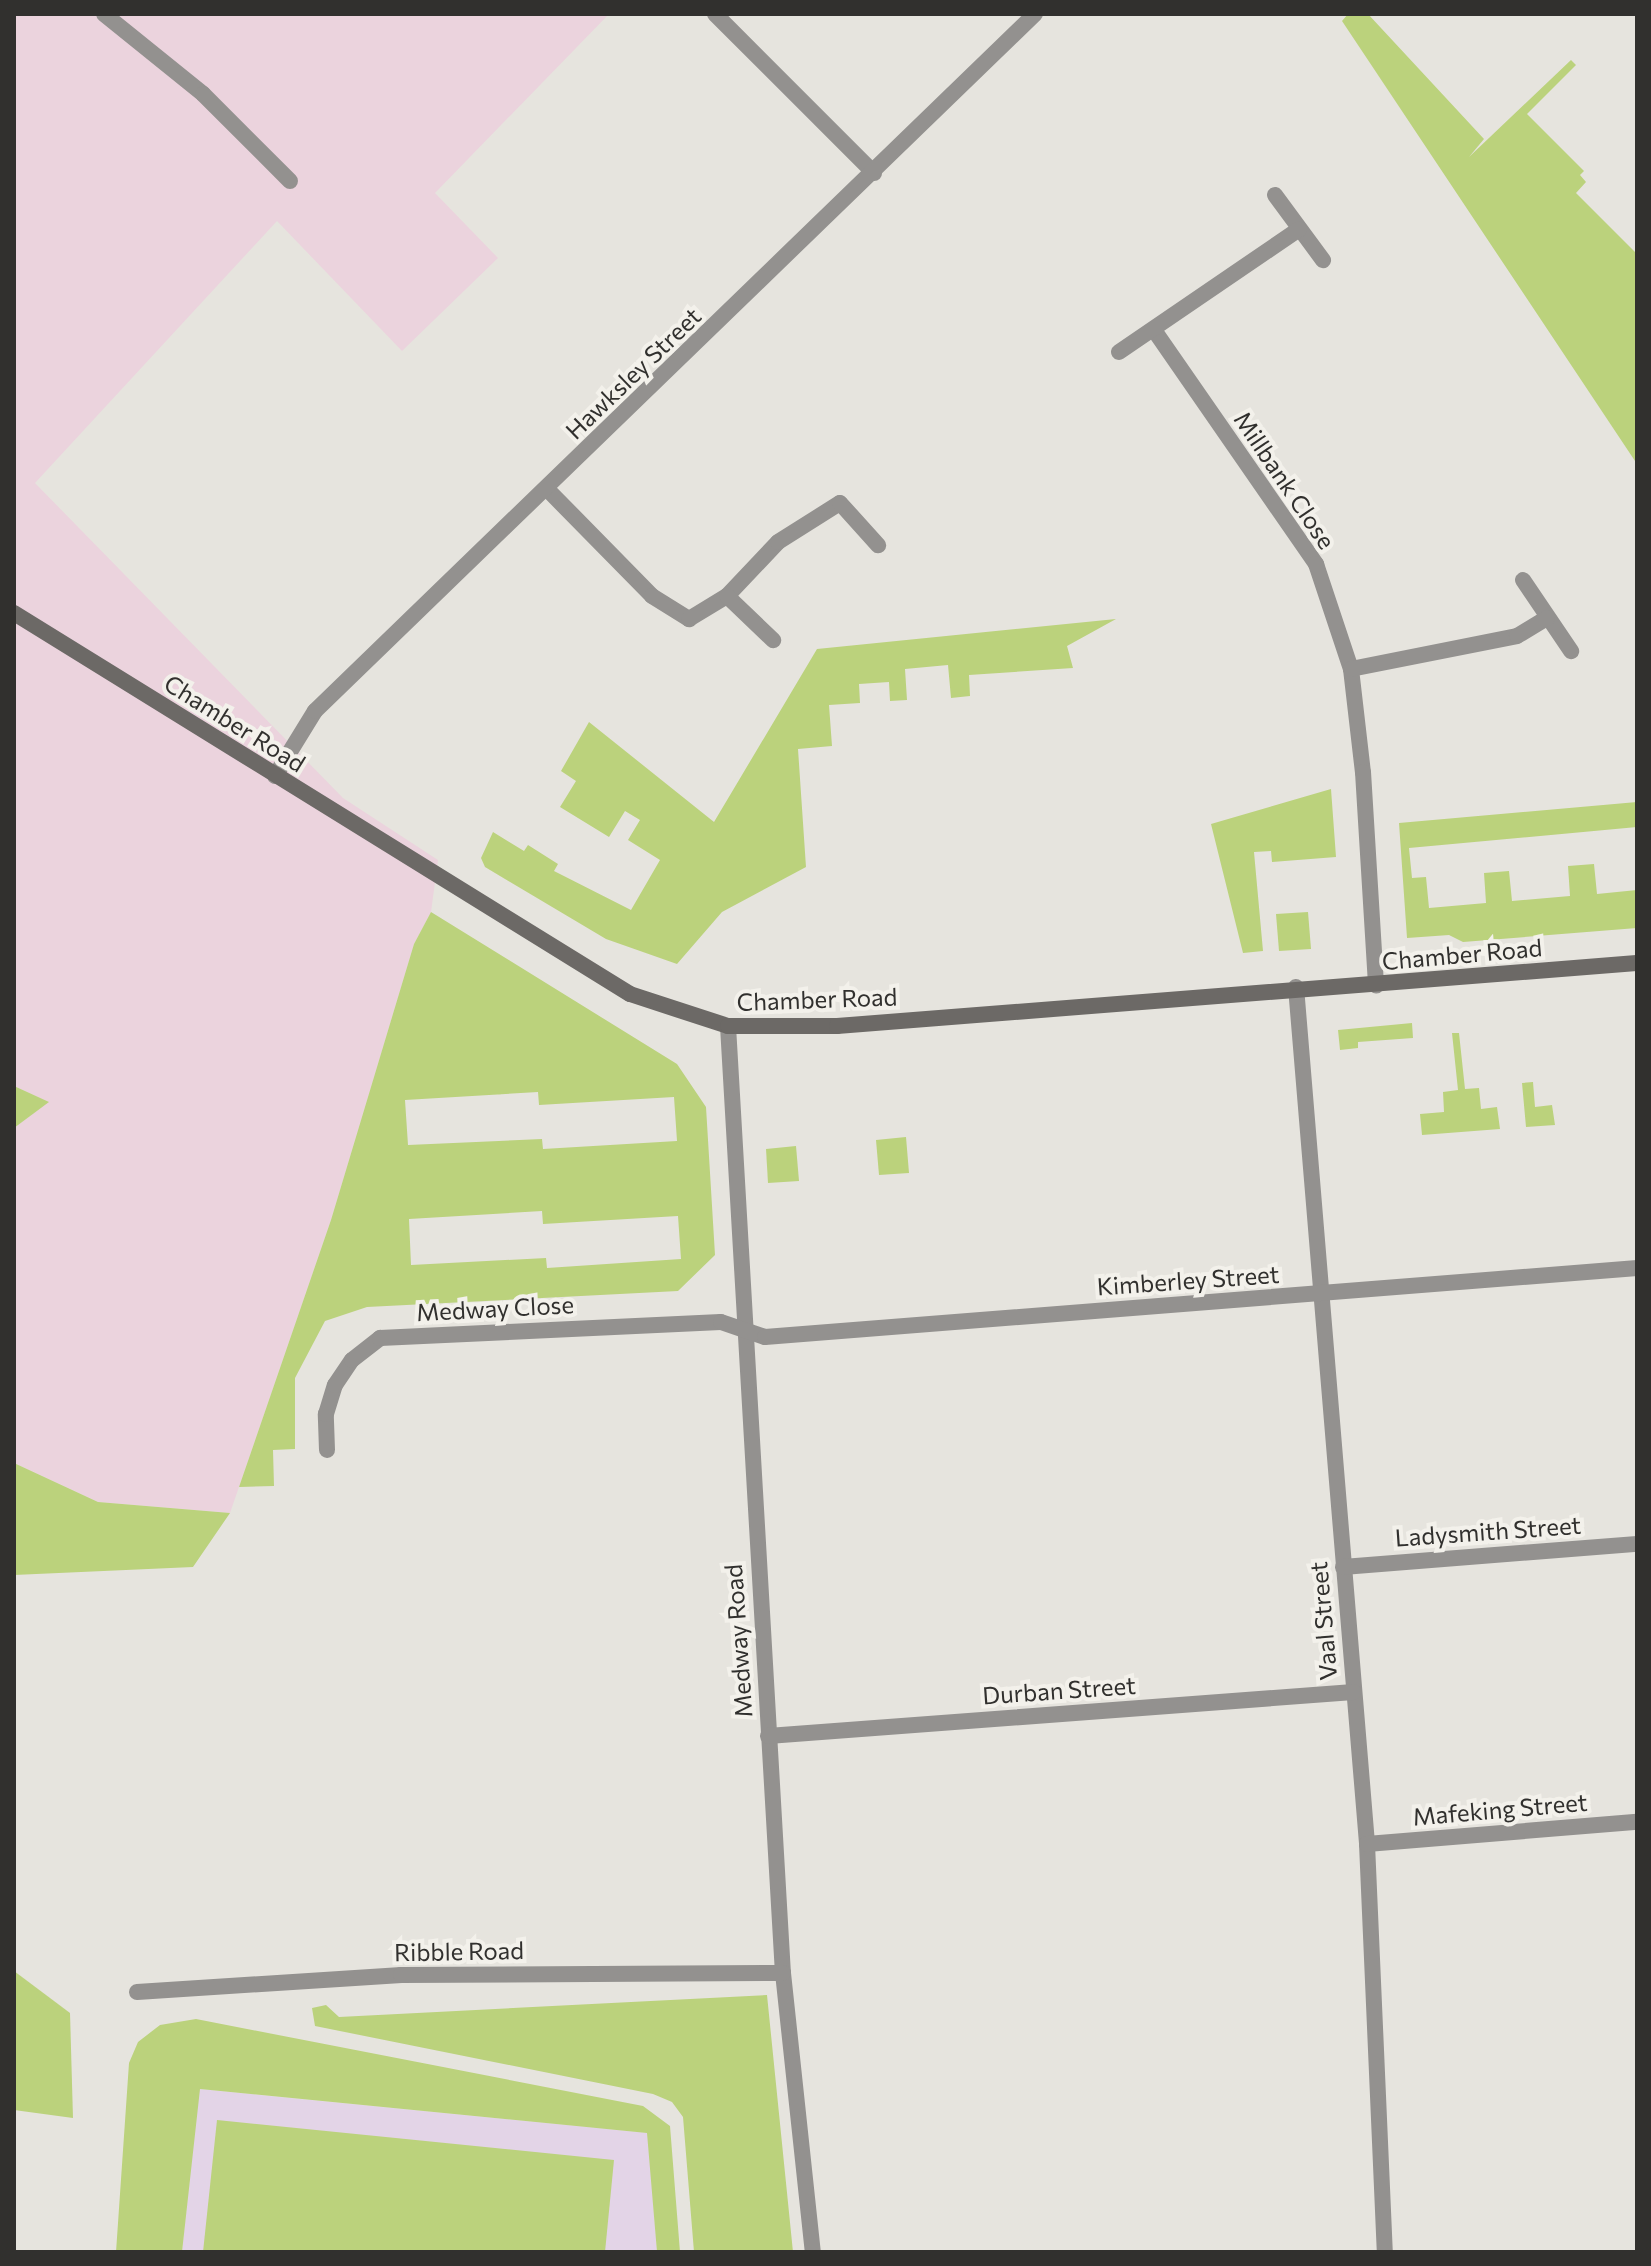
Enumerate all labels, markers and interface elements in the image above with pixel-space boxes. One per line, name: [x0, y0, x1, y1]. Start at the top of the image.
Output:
street label: Hawksley Street: [559, 301, 707, 445]
street label: Millbank Close: [1228, 406, 1342, 554]
street label: Chamber Road: [159, 668, 311, 778]
street label: Chamber Road: [1381, 933, 1543, 975]
street label: Chamber Road: [736, 982, 898, 1016]
street label: Kimberley Street: [1096, 1259, 1280, 1301]
street label: Medway Close: [415, 1289, 575, 1327]
street label: Ladysmith Street: [1394, 1510, 1582, 1552]
street label: Vaal Street: [1303, 1561, 1343, 1681]
street label: Medway Road: [718, 1563, 758, 1719]
street label: Durban Street: [981, 1670, 1137, 1710]
street label: Mafeking Street: [1411, 1787, 1589, 1831]
street label: Ribble Road: [394, 1935, 524, 1967]

